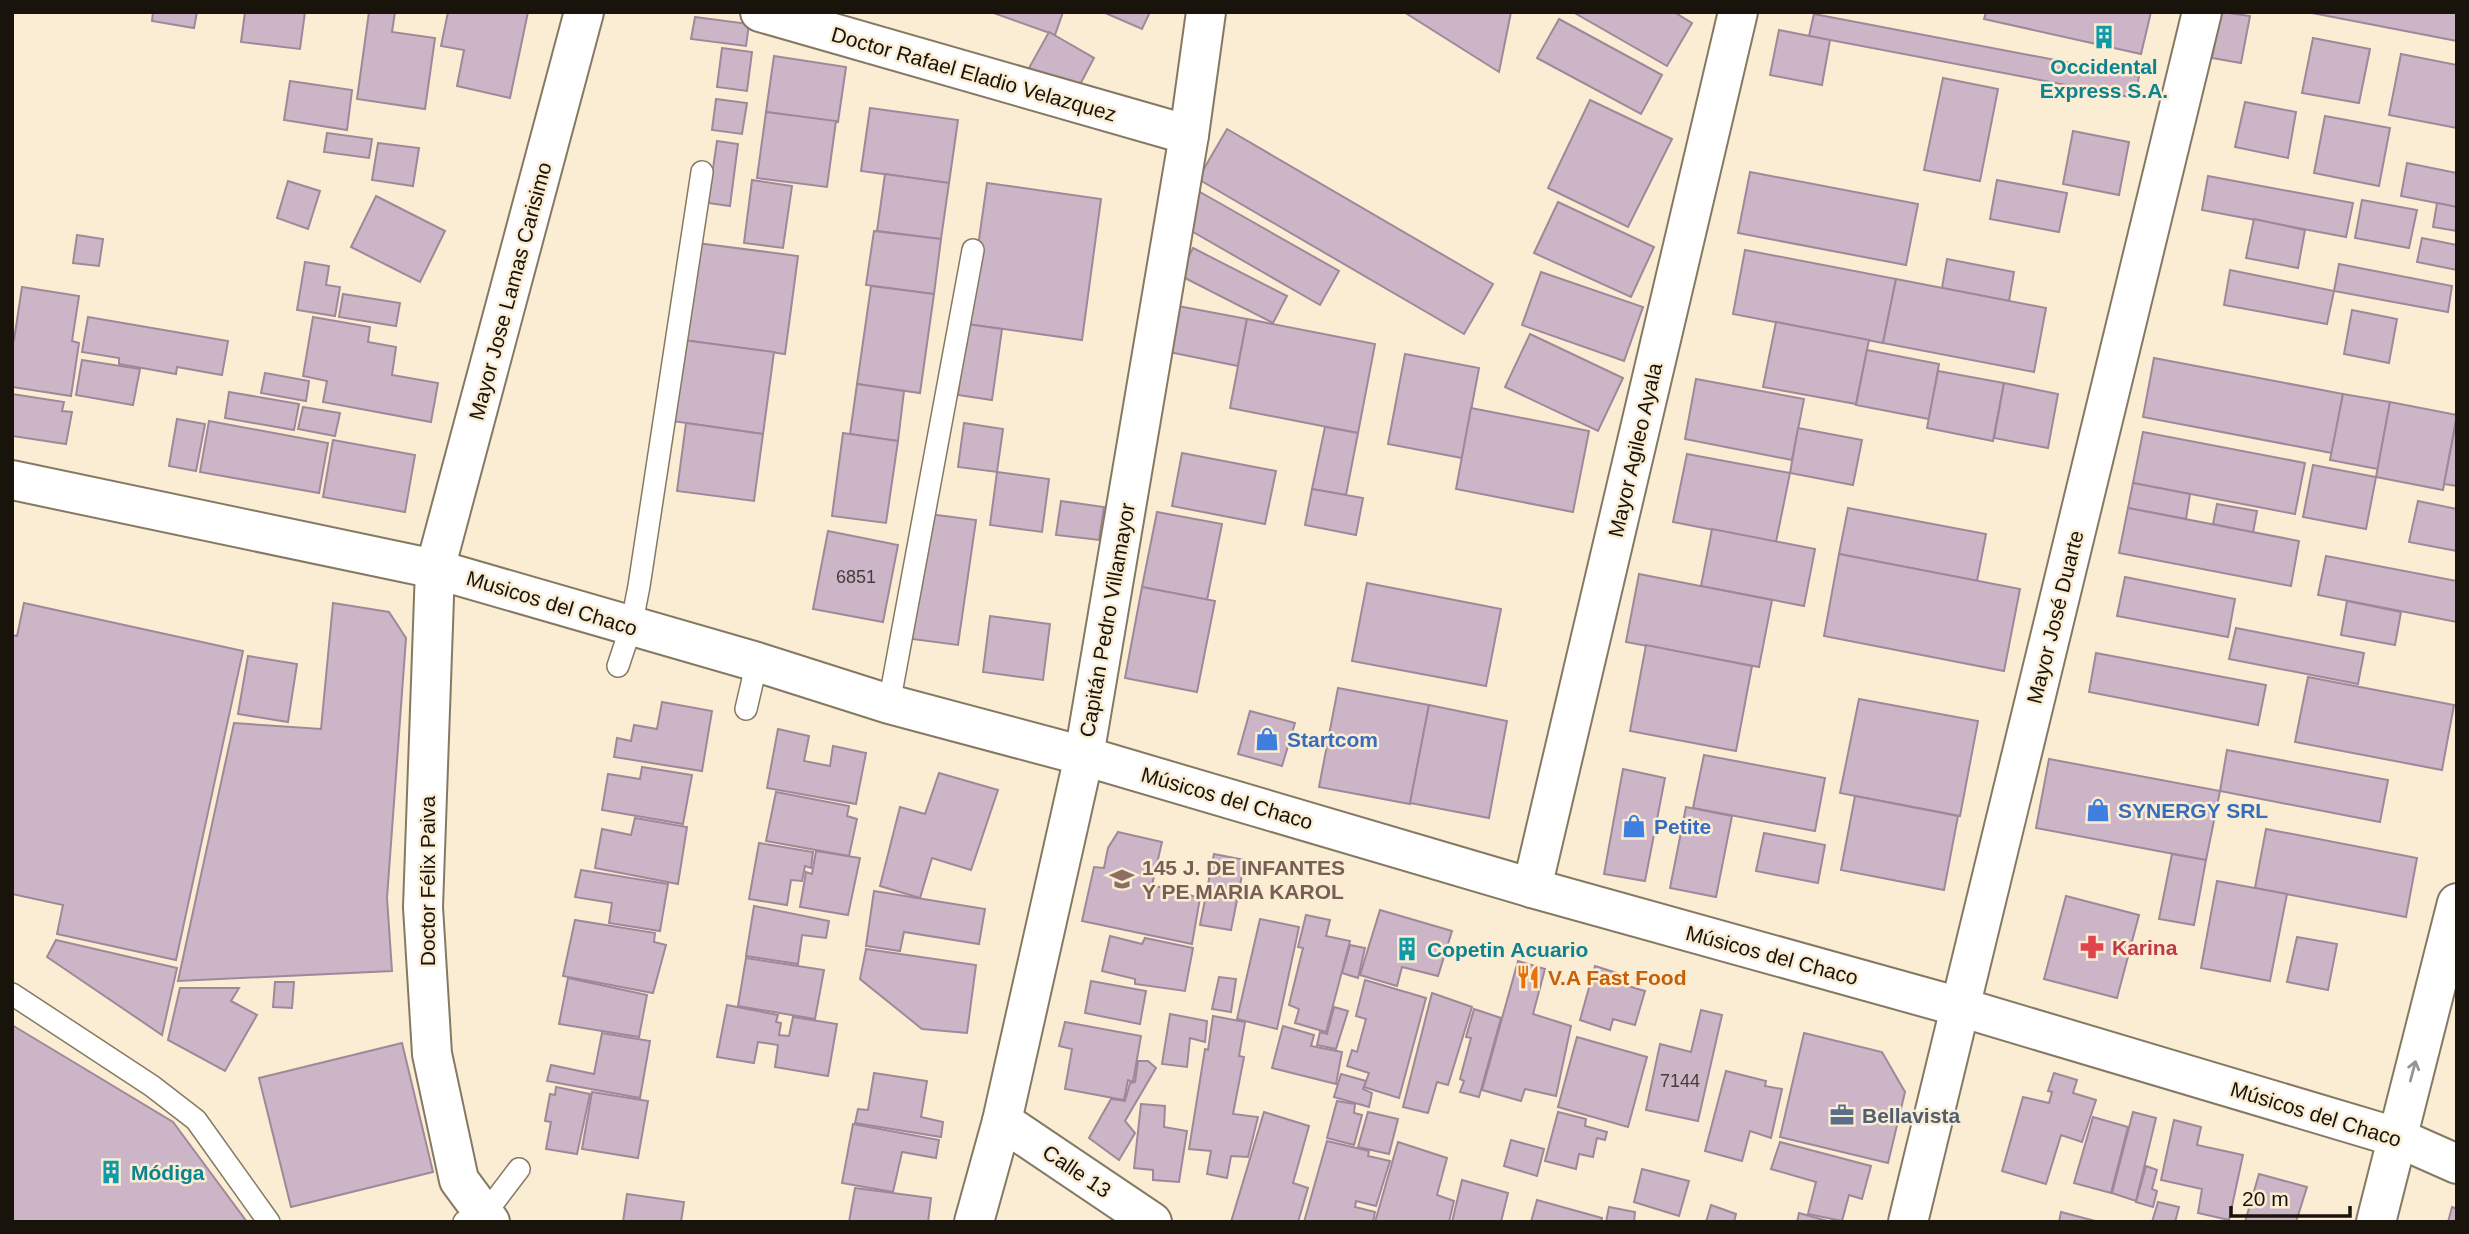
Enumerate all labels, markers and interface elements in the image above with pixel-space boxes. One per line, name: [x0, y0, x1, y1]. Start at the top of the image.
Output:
street label: Doctor Rafael Eladio Velazquez: [829, 22, 1119, 126]
building icon: Occidental Express S.A.: [2090, 23, 2118, 51]
place label: Occidental Express S.A.: [2040, 55, 2168, 102]
street label: Mayor Jose Lamas Carisimo: [464, 160, 556, 422]
street label: Mayor Agileo Ayala: [1604, 360, 1666, 539]
street label: Capitán Pedro Villamayor: [1075, 501, 1139, 739]
street label: Mayor José Duarte: [2022, 528, 2088, 706]
street label: Musicos del Chaco: [464, 566, 640, 640]
house number: 6851: [836, 567, 876, 587]
shop icon: Startcom: [1253, 725, 1281, 753]
place label: Startcom: [1287, 728, 1378, 751]
street label: Músicos del Chaco: [1139, 762, 1315, 834]
street label: Doctor Félix Paiva: [416, 795, 439, 966]
shop icon: SYNERGY SRL: [2084, 796, 2112, 824]
place label: SYNERGY SRL: [2118, 799, 2268, 822]
shop icon: Petite: [1620, 812, 1648, 840]
place label: Petite: [1654, 815, 1711, 838]
place label: 145 J. DE INFANTES Y PE MARIA KAROL: [1142, 856, 1345, 903]
school or university icon: 145 J. DE INFANTES Y PE MARIA KAROL: [1108, 865, 1136, 893]
street label: Músicos del Chaco: [1683, 921, 1861, 989]
pharmacy icon: Karina: [2078, 933, 2106, 961]
building icon: Copetin Acuario: [1393, 935, 1421, 963]
place label: Karina: [2112, 936, 2178, 959]
place label: Copetin Acuario: [1427, 938, 1588, 961]
restaurant icon: V.A Fast Food: [1514, 963, 1542, 991]
place label: V.A Fast Food: [1548, 966, 1686, 989]
one-way arrow: [2407, 1060, 2420, 1083]
house number: 7144: [1660, 1071, 1700, 1091]
street label: Músicos del Chaco: [2228, 1077, 2404, 1151]
office icon: Bellavista: [1828, 1101, 1856, 1129]
place label: Bellavista: [1862, 1104, 1960, 1127]
street label: Calle 13: [1039, 1140, 1115, 1202]
building icon: Módiga: [97, 1158, 125, 1186]
place label: Módiga: [131, 1161, 205, 1184]
scale bar: [2231, 1174, 2350, 1218]
text: 20 m: [2242, 1187, 2289, 1210]

